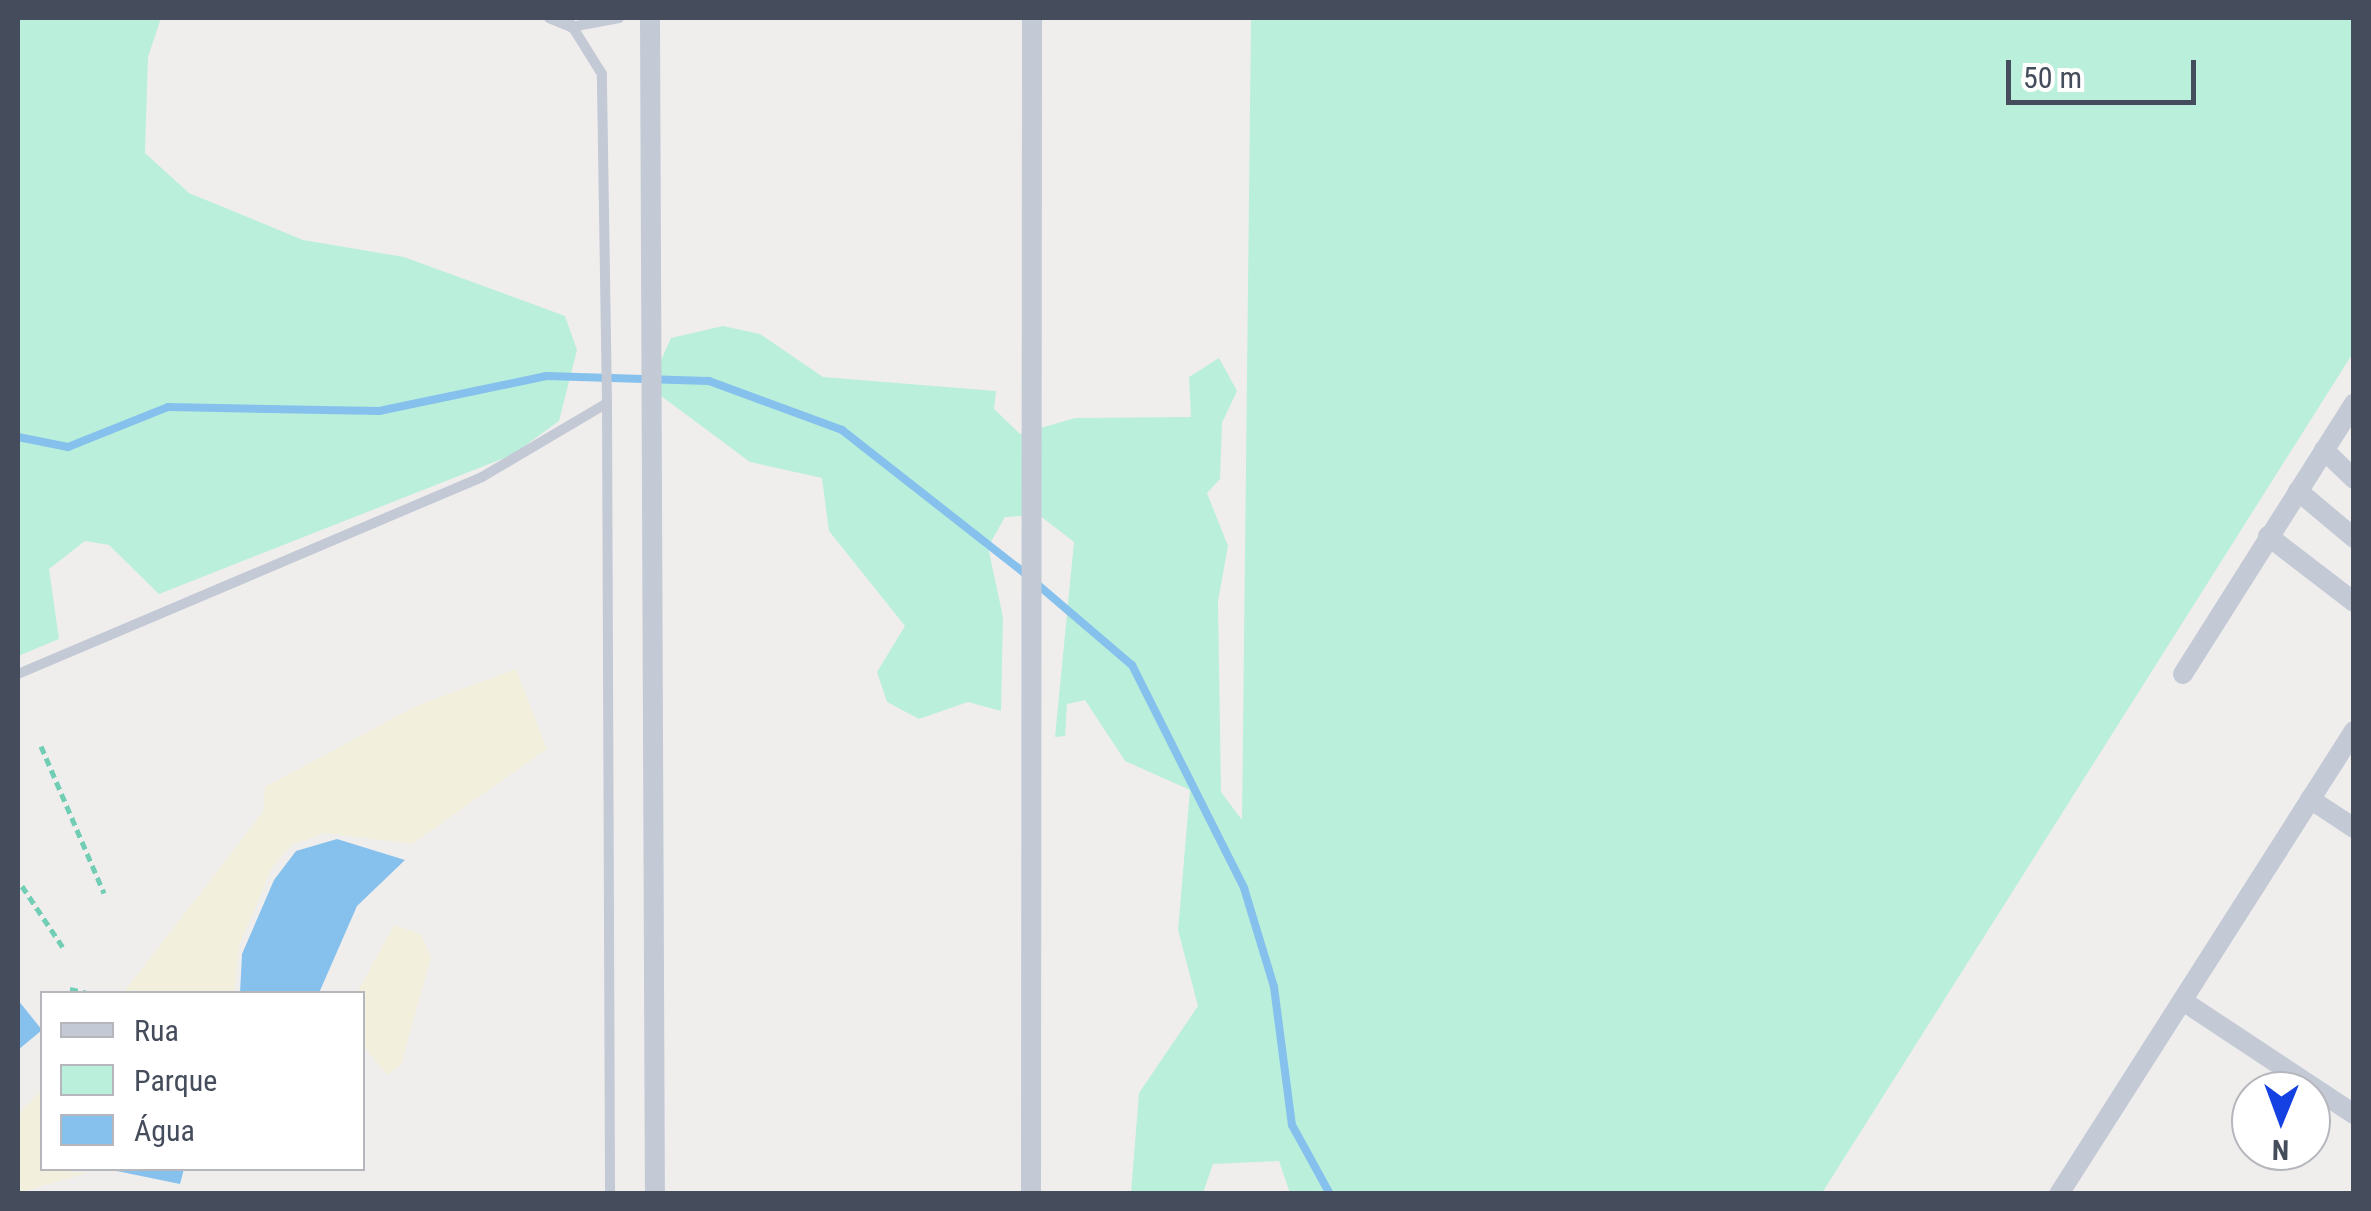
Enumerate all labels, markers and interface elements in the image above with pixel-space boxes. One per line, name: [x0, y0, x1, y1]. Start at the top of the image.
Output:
scale bar: [2011, 40, 2201, 102]
text: 50 m: [2023, 60, 2082, 95]
legend: [40, 991, 365, 1171]
text: Rua: [134, 1013, 179, 1048]
text: Parque: [134, 1063, 217, 1098]
north arrow: [2231, 1071, 2331, 1171]
text: Água: [134, 1113, 195, 1148]
text: N: [2272, 1133, 2289, 1166]

